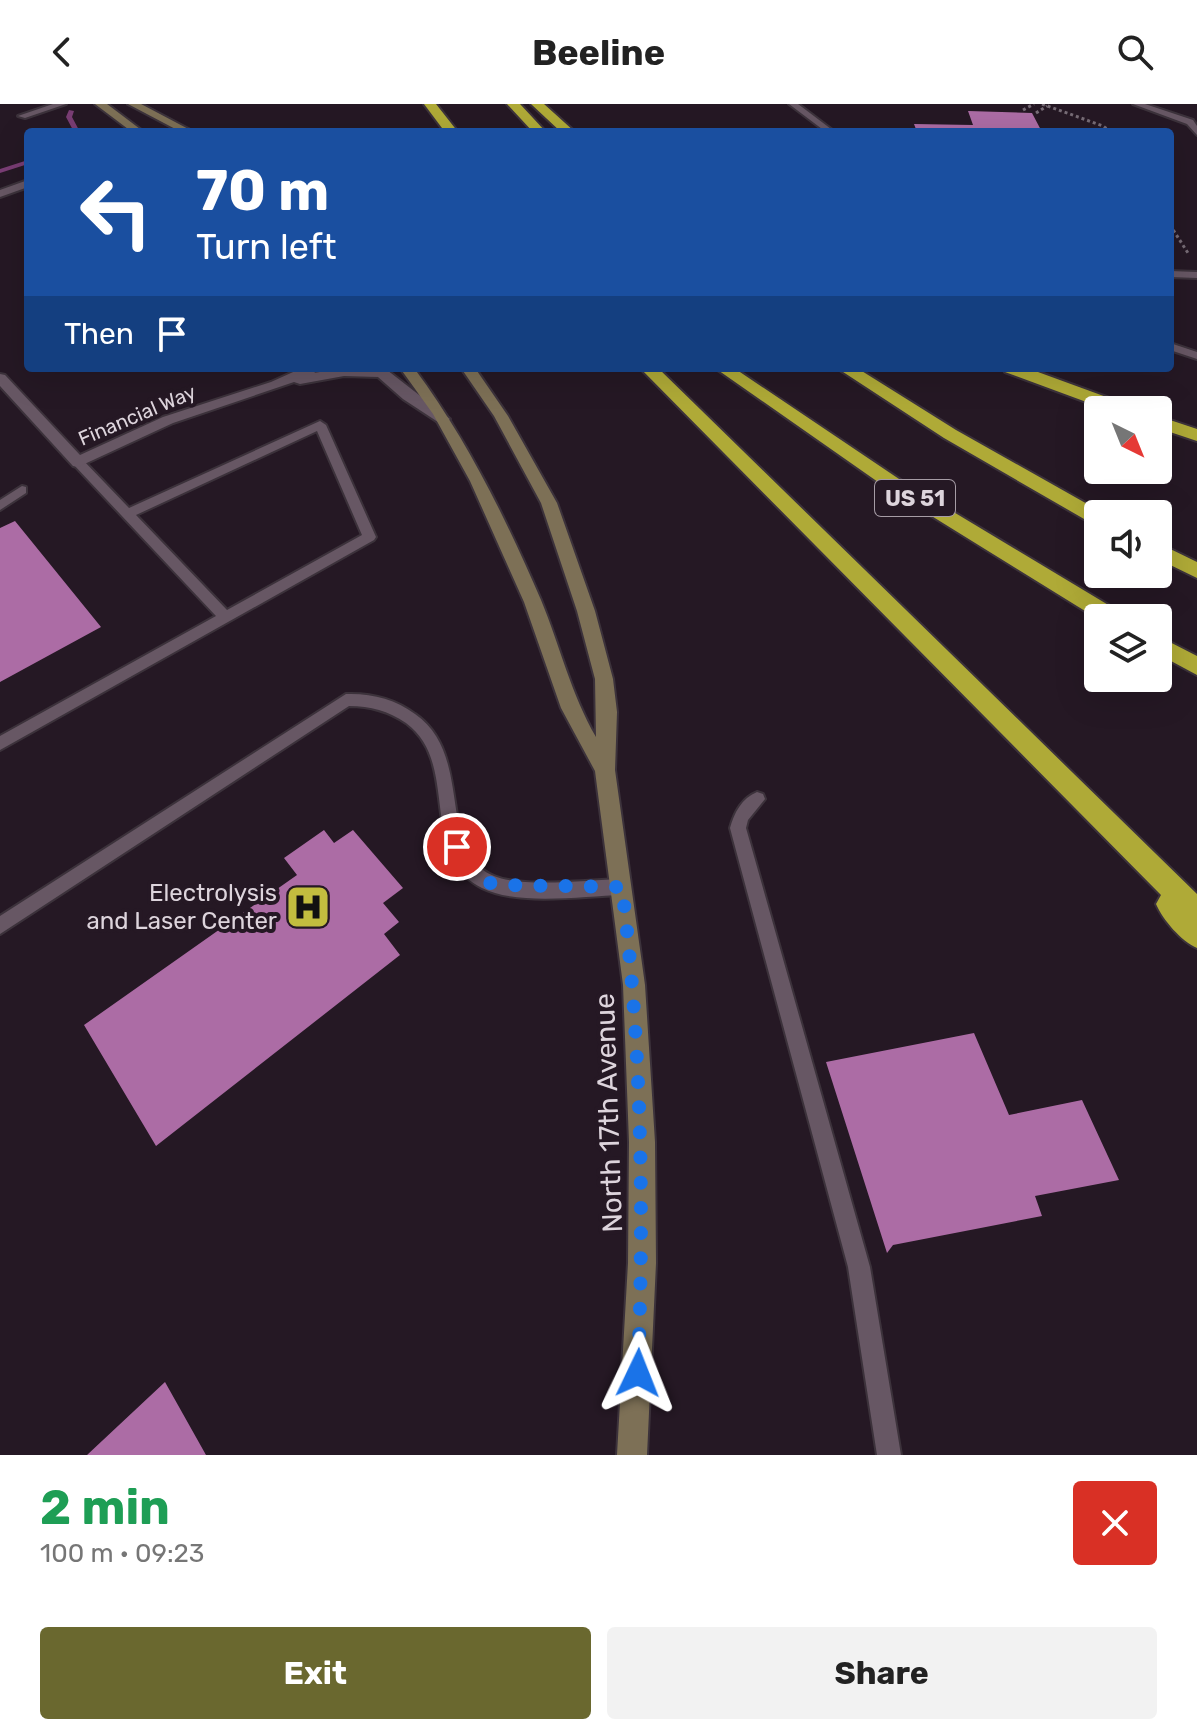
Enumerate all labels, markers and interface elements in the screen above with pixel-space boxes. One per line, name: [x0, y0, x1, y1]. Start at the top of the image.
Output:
icon: back: [40, 30, 84, 74]
icon: search: [1113, 30, 1157, 74]
text: Beeline: [532, 31, 665, 74]
text: 70 m: [196, 158, 329, 224]
icon: left: [64, 160, 168, 264]
text: Turn left: [196, 225, 337, 268]
icon: arrive: [150, 312, 194, 356]
text: Then: [64, 316, 134, 352]
street label: Financial Way: [75, 379, 199, 451]
north arrow: [1084, 396, 1172, 484]
map controls: [1084, 396, 1172, 692]
road number: US 51: [875, 480, 955, 516]
button: sound: [1084, 500, 1172, 588]
button: layers: [1084, 604, 1172, 692]
pin: [423, 813, 491, 881]
icon: arrive: [435, 825, 479, 869]
place label: Electrolysis and Laser Center: [86, 879, 277, 935]
hospital icon: Electrolysis and Laser Center: [284, 883, 332, 931]
street label: North 17th Avenue: [588, 993, 629, 1233]
position arrow: [596, 1331, 680, 1415]
text: 2 min: [40, 1479, 170, 1536]
button: close: [1073, 1481, 1157, 1565]
text: 100 m · 09:23: [40, 1538, 204, 1569]
button: Exit: [40, 1627, 591, 1719]
button: Share: [607, 1627, 1157, 1719]

